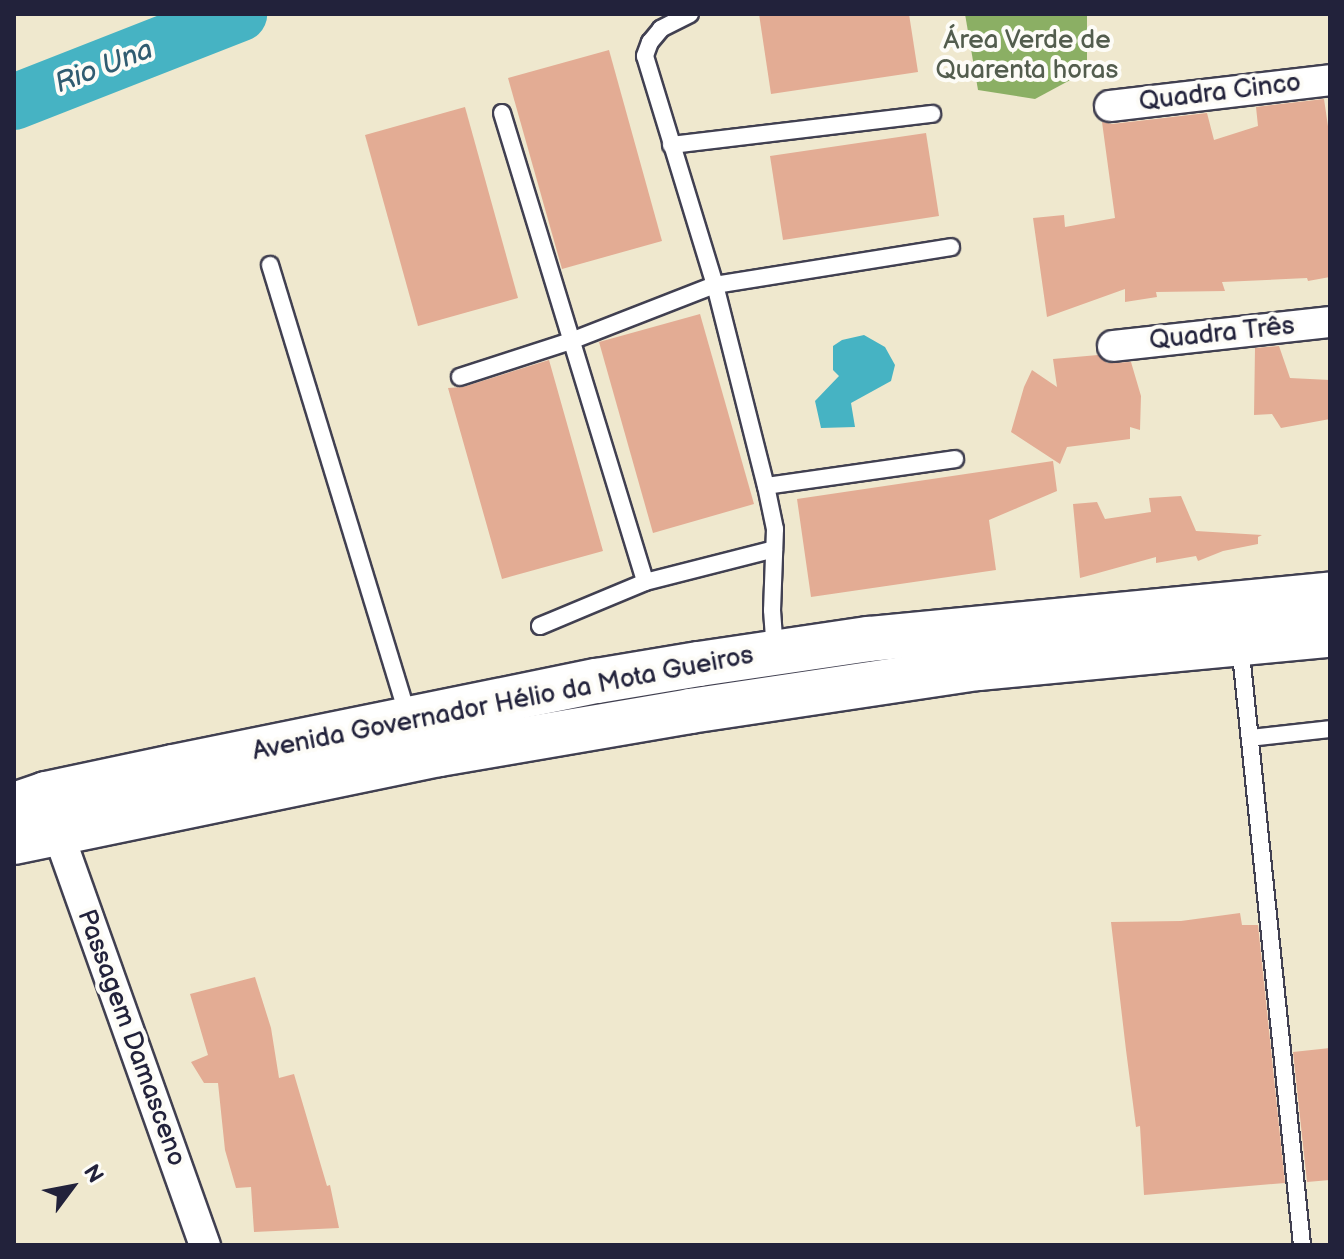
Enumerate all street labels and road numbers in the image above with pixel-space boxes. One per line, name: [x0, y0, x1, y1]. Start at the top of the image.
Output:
street label: Quadra Cinco: [1137, 68, 1303, 118]
street label: Quadra Três: [1147, 311, 1297, 357]
street label: Avenida Governador Hélio da Mota Gueiros: [250, 640, 756, 768]
street label: Passagem Damasceno: [70, 906, 192, 1170]

